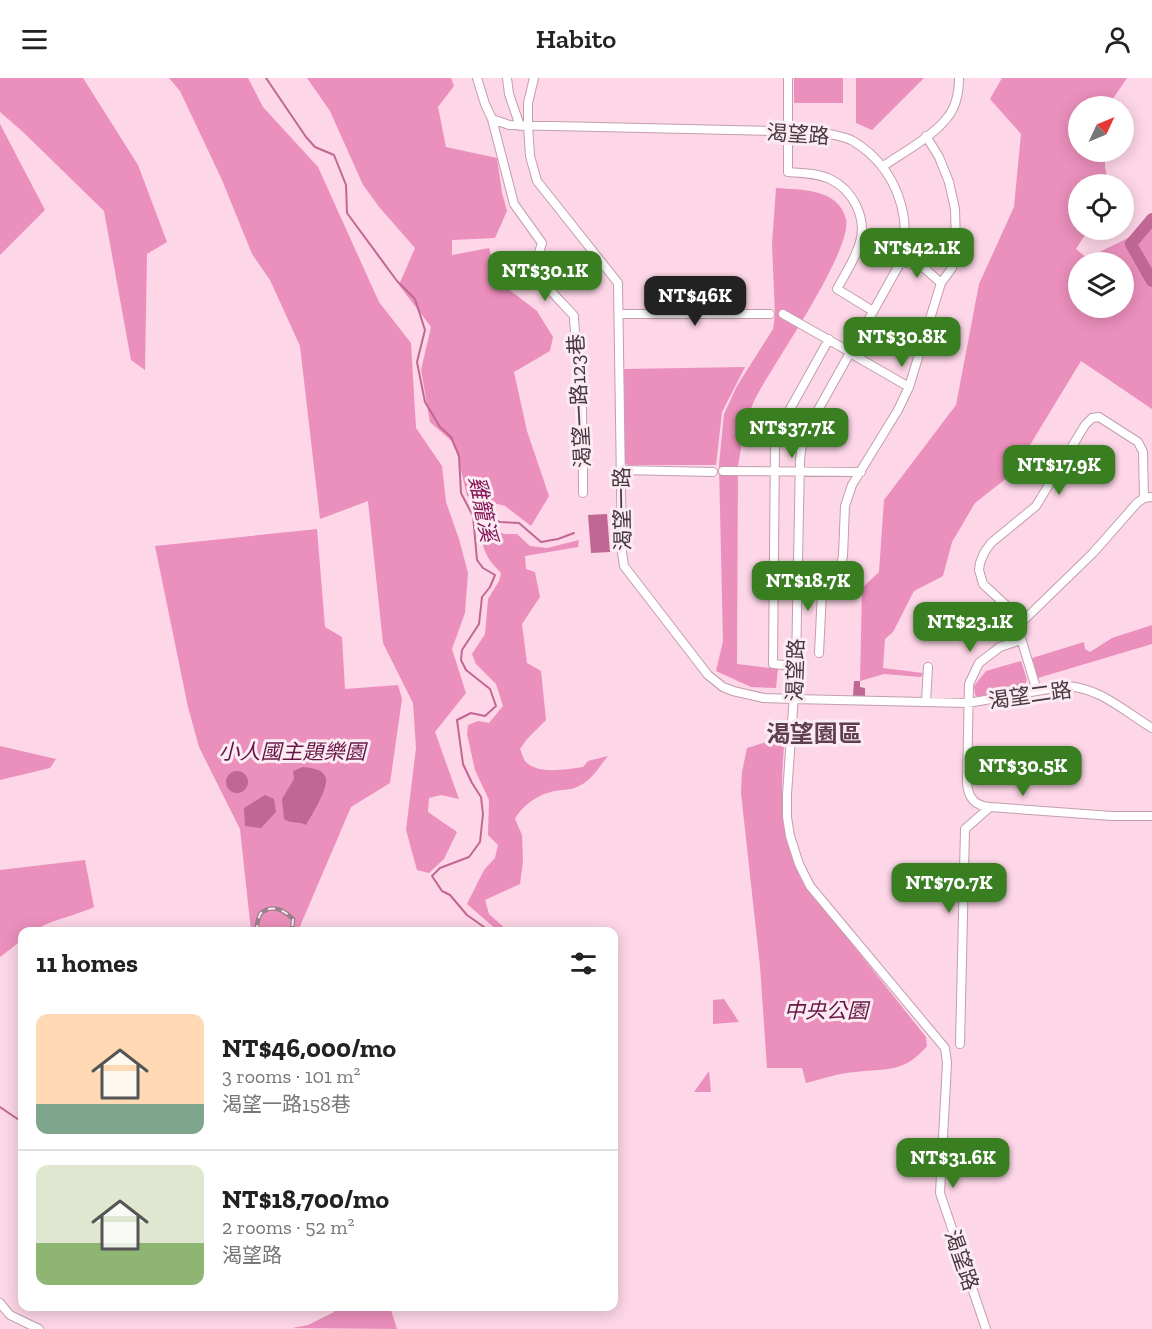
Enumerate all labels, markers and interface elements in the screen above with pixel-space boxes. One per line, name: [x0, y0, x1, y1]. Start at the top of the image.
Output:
icon: menu: [18, 23, 51, 56]
text: Habito: [536, 23, 616, 55]
icon: person: [1101, 23, 1134, 56]
north arrow: [1068, 96, 1134, 162]
map controls: [1068, 96, 1134, 318]
street label: 渴望路: [766, 119, 830, 149]
button: locate: [1068, 174, 1134, 240]
pin: NT$42.1K: [855, 228, 979, 279]
text: NT$42.1K: [874, 235, 960, 259]
pin: NT$30.1K: [483, 251, 607, 302]
button: layers: [1068, 252, 1134, 318]
text: NT$30.1K: [502, 258, 588, 282]
pin: NT$46K: [646, 276, 744, 327]
text: NT$46K: [658, 283, 732, 307]
pin: NT$30.8K: [840, 317, 964, 368]
text: NT$30.8K: [857, 324, 947, 348]
street label: 渴望一路123巷: [563, 333, 595, 469]
pin: NT$37.7K: [730, 408, 854, 459]
text: NT$37.7K: [749, 415, 835, 439]
pin: NT$17.9K: [997, 445, 1121, 496]
text: NT$17.9K: [1017, 452, 1101, 476]
street label: 渴望一路: [609, 467, 635, 551]
water label: 雞籠溪: [463, 474, 503, 547]
pin: NT$18.7K: [746, 561, 870, 612]
text: NT$18.7K: [766, 568, 850, 592]
pin: NT$23.1K: [908, 602, 1032, 653]
text: NT$23.1K: [927, 609, 1013, 633]
street label: 渴望路: [781, 638, 809, 702]
street label: 渴望二路: [987, 677, 1073, 713]
district label: 渴望園區: [766, 719, 862, 748]
park label: 小人國主題樂園: [219, 739, 368, 764]
pin: NT$30.5K: [961, 746, 1085, 797]
text: NT$30.5K: [979, 753, 1067, 777]
pin: NT$70.7K: [887, 863, 1011, 914]
text: NT$70.7K: [906, 870, 992, 894]
text: 11 homes: [36, 947, 138, 979]
icon: filters: [567, 947, 600, 980]
park label: 中央公園: [784, 998, 871, 1023]
text: NT$46,000/mo: [222, 1032, 396, 1064]
icon: home: [84, 1038, 156, 1110]
text: 3 rooms · 101 m²: [222, 1064, 360, 1088]
text: 渴望一路158巷: [222, 1092, 351, 1116]
pin: NT$31.6K: [891, 1138, 1015, 1189]
text: NT$31.6K: [910, 1145, 996, 1169]
text: NT$18,700/mo: [222, 1183, 389, 1215]
icon: home: [84, 1189, 156, 1261]
text: 2 rooms · 52 m²: [222, 1215, 355, 1239]
street label: 渴望路: [940, 1226, 984, 1294]
text: 渴望路: [222, 1243, 282, 1267]

